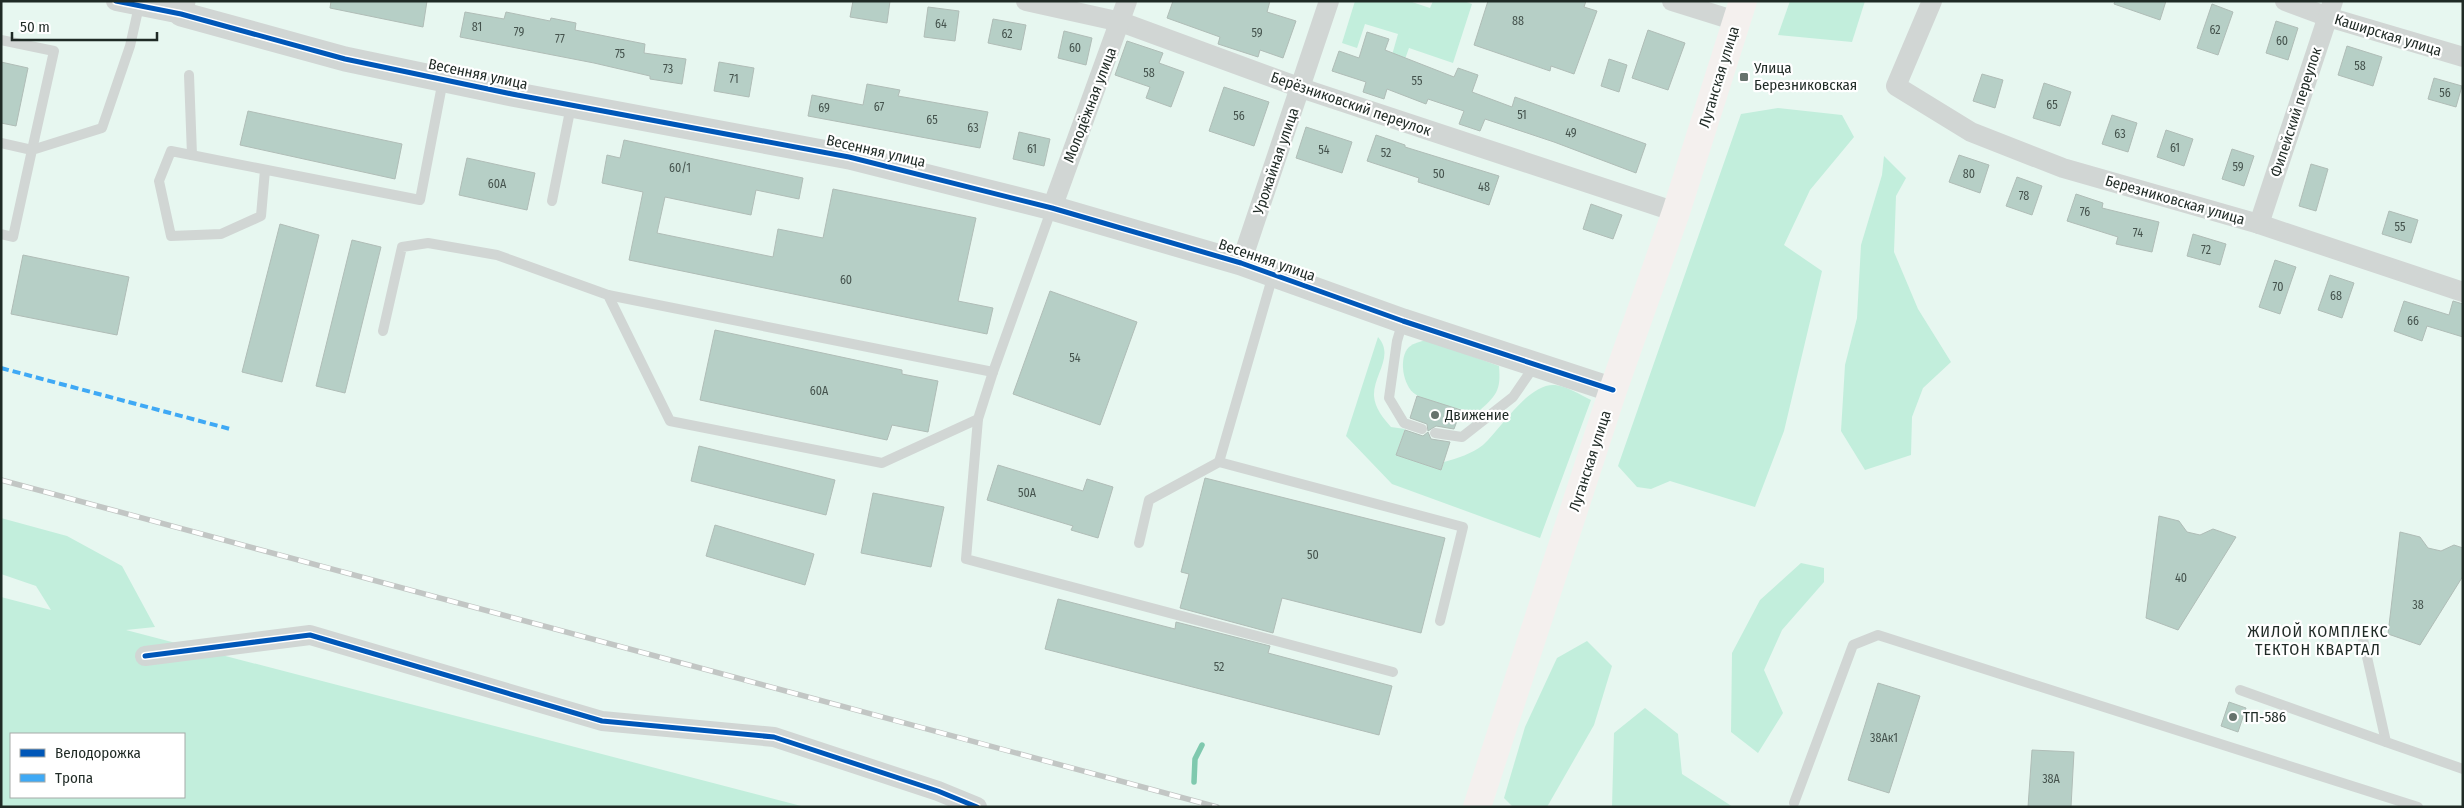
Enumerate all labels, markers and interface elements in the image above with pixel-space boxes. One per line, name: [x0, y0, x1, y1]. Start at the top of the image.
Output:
scale bar: [12, 10, 158, 42]
street label: Каширская улица: [2332, 10, 2444, 60]
house number: 88: [1512, 14, 1524, 28]
house number: 64: [935, 17, 947, 31]
text: 50 m: [20, 18, 50, 36]
house number: 81: [472, 20, 482, 34]
house number: 62: [2209, 23, 2221, 37]
street label: Луганская улица: [1695, 24, 1743, 130]
house number: 79: [514, 25, 524, 39]
house number: 59: [1251, 26, 1263, 40]
house number: 62: [1001, 27, 1013, 41]
house number: 77: [555, 32, 565, 46]
house number: 60: [2276, 34, 2288, 48]
house number: 60: [1069, 41, 1081, 55]
street label: Молодёжная улица: [1060, 45, 1120, 165]
street label: Филейский переулок: [2267, 45, 2325, 179]
house number: 75: [615, 47, 626, 61]
street label: Весенняя улица: [427, 55, 529, 93]
place label: Улица Березниковская: [1753, 59, 1857, 94]
house number: 58: [2354, 59, 2366, 73]
house number: 73: [663, 62, 673, 76]
house number: 58: [1143, 66, 1155, 80]
street label: Берёзниковский переулок: [1269, 68, 1433, 140]
marker: Улица Березниковская: [1738, 71, 1750, 83]
house number: 71: [729, 72, 739, 86]
house number: 55: [1412, 74, 1423, 88]
house number: 56: [2439, 86, 2451, 100]
house number: 65: [2046, 98, 2058, 112]
house number: 67: [874, 100, 884, 114]
house number: 69: [818, 101, 830, 115]
street label: Урожайная улица: [1249, 105, 1303, 218]
house number: 51: [1517, 108, 1527, 122]
house number: 56: [1233, 109, 1245, 123]
house number: 65: [926, 113, 938, 127]
house number: 63: [967, 121, 979, 135]
house number: 49: [1565, 126, 1577, 140]
house number: 63: [2114, 127, 2126, 141]
street label: Весенняя улица: [825, 131, 927, 171]
house number: 61: [2170, 141, 2180, 155]
house number: 61: [1027, 142, 1037, 156]
house number: 54: [1318, 143, 1330, 157]
house number: 52: [1381, 146, 1391, 160]
house number: 59: [2232, 160, 2244, 174]
house number: 60/1: [669, 161, 691, 175]
house number: 50: [1433, 167, 1445, 181]
house number: 80: [1963, 167, 1975, 181]
street label: Березниковская улица: [2103, 171, 2247, 229]
house number: 60А: [488, 177, 507, 191]
house number: 48: [1478, 180, 1490, 194]
house number: 78: [2019, 189, 2029, 203]
house number: 76: [2080, 205, 2090, 219]
house number: 55: [2395, 220, 2406, 234]
house number: 74: [2133, 226, 2143, 240]
street label: Весенняя улица: [1216, 235, 1318, 285]
house number: 72: [2201, 243, 2211, 257]
house number: 60: [840, 273, 852, 287]
house number: 70: [2273, 280, 2283, 294]
house number: 68: [2330, 289, 2342, 303]
house number: 66: [2407, 314, 2419, 328]
house number: 54: [1069, 351, 1081, 365]
house number: 60А: [810, 384, 829, 398]
place label: Движение: [1444, 406, 1509, 424]
street label: Луганская улица: [1565, 408, 1615, 514]
marker: Движение: [1429, 409, 1441, 421]
house number: 50А: [1018, 486, 1037, 500]
house number: 50: [1307, 548, 1319, 562]
house number: 40: [2175, 571, 2187, 585]
house number: 38: [2412, 598, 2424, 612]
district label: ЖИЛОЙ КОМПЛЕКС ТЕКТОН КВАРТАЛ: [2247, 622, 2389, 659]
house number: 52: [1214, 660, 1224, 674]
place label: ТП-586: [2243, 708, 2286, 726]
marker: ТП-586: [2227, 711, 2239, 723]
house number: 38Ак1: [1870, 731, 1898, 745]
legend: [10, 733, 185, 798]
text: Велодорожка: [55, 744, 141, 762]
text: Тропа: [55, 769, 93, 787]
house number: 38А: [2042, 772, 2061, 786]

